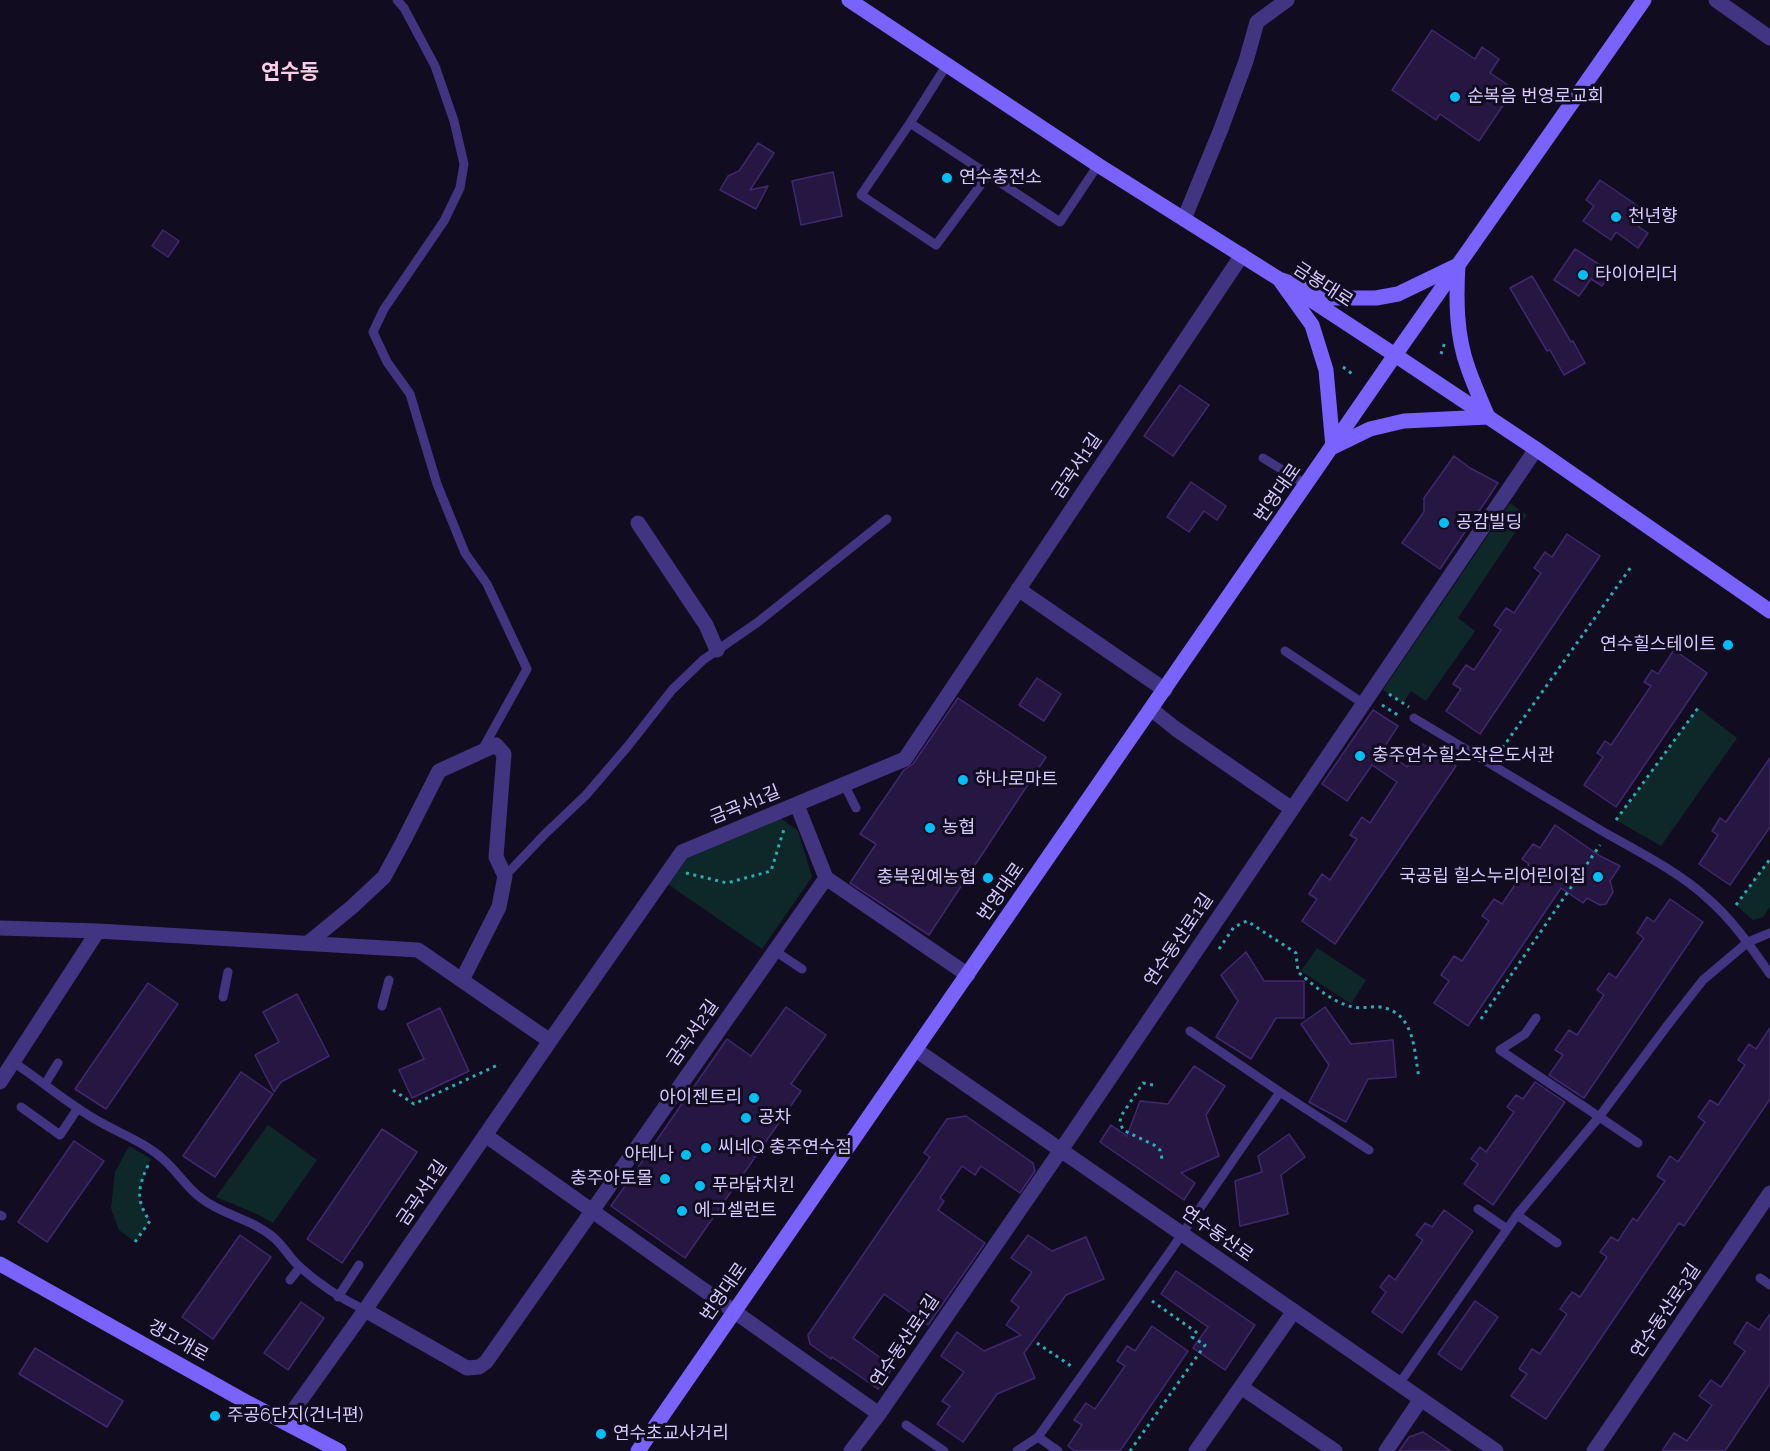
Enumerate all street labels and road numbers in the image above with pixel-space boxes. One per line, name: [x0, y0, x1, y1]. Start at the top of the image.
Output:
street label: 금봉대로: [1289, 258, 1357, 312]
street label: 금곡서1길: [1047, 429, 1107, 503]
street label: 번영대로: [1250, 460, 1306, 526]
street label: 금곡서1길: [707, 781, 783, 829]
street label: 번영대로: [973, 859, 1029, 925]
street label: 연수동산로1길: [1140, 890, 1218, 990]
street label: 금곡서2길: [662, 996, 724, 1070]
street label: 금곡서1길: [392, 1156, 452, 1230]
street label: 연수동산로: [1177, 1201, 1257, 1267]
street label: 번영대로: [696, 1259, 752, 1325]
street label: 연수동산로3길: [1627, 1260, 1705, 1362]
street label: 연수동산로1길: [866, 1291, 944, 1391]
street label: 갱고개로: [144, 1315, 212, 1367]

